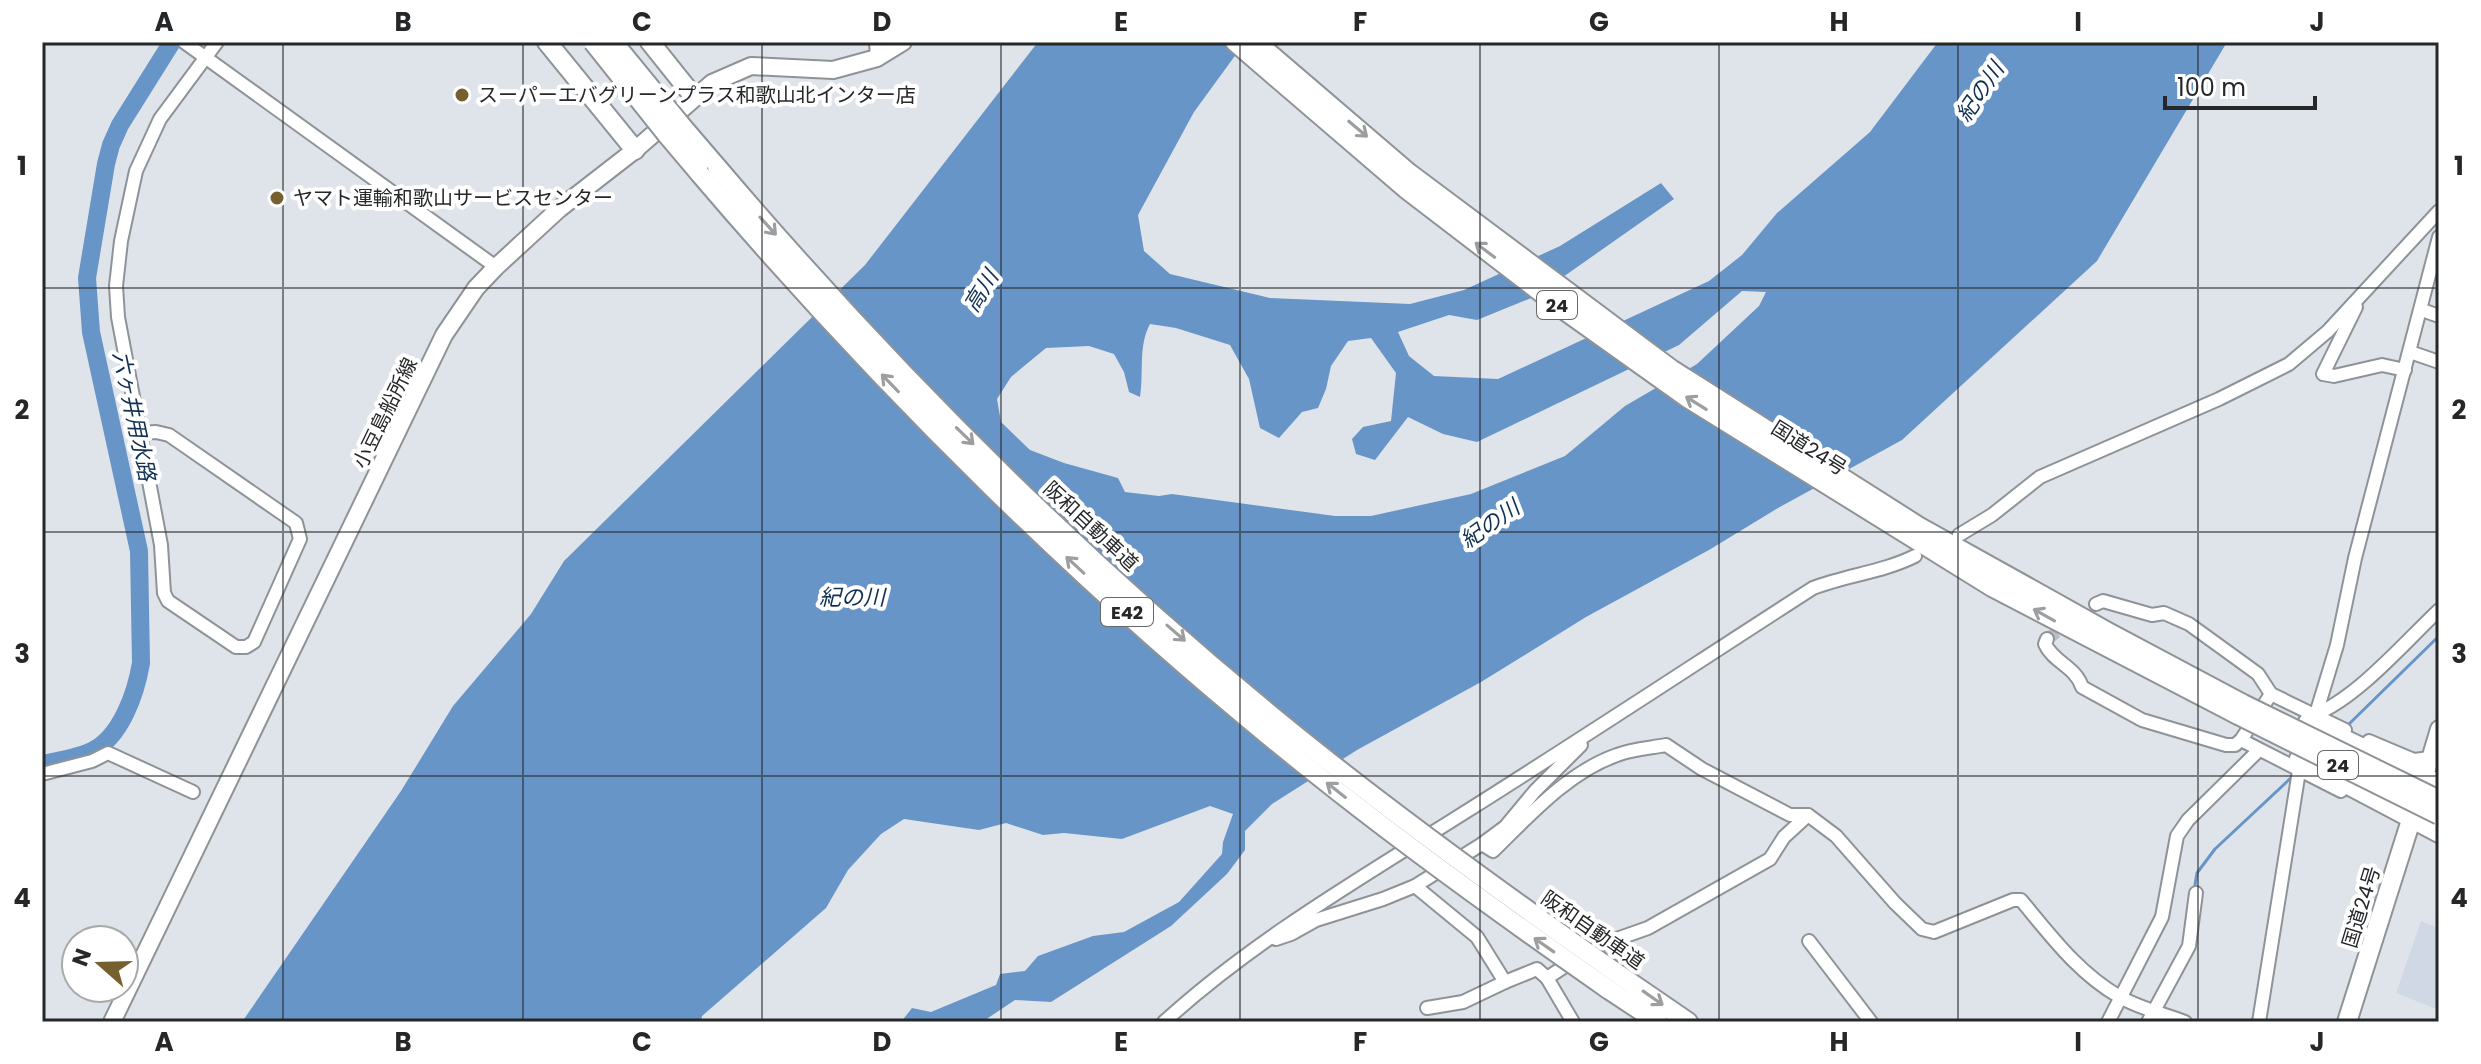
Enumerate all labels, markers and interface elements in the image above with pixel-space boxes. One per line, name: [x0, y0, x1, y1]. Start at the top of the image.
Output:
text: A: [154, 4, 174, 40]
text: B: [394, 4, 412, 40]
text: C: [632, 4, 652, 40]
text: D: [873, 4, 892, 40]
text: E: [1114, 4, 1128, 40]
text: F: [1353, 4, 1367, 40]
text: G: [1589, 4, 1609, 40]
text: H: [1829, 4, 1849, 40]
text: I: [2074, 4, 2082, 40]
text: J: [2309, 4, 2325, 40]
water label: 紀の川: [1949, 54, 2012, 128]
scale bar: [2165, 60, 2315, 110]
text: 100 m: [2177, 71, 2246, 104]
place label: スーパーエバグリーンプラス和歌山北インター店: [478, 81, 916, 109]
marker: スーパーエバグリーンプラス和歌山北インター店: [453, 86, 471, 104]
one-way arrow: [1347, 120, 1367, 138]
text: 1: [17, 148, 27, 184]
text: 1: [2454, 148, 2464, 184]
place label: ヤマト運輸和歌山サービスセンター: [293, 184, 613, 212]
marker: ヤマト運輸和歌山サービスセンター: [268, 189, 286, 207]
one-way arrow: [759, 216, 777, 236]
one-way arrow: [1475, 241, 1496, 258]
water label: 高川: [956, 262, 1007, 318]
road number: 24: [1537, 291, 1577, 319]
water label: 六ヶ井用水路: [105, 348, 163, 486]
street label: 小豆島船所線: [346, 353, 424, 473]
one-way arrow: [880, 373, 899, 393]
text: 2: [15, 392, 30, 428]
text: 2: [2452, 392, 2467, 428]
one-way arrow: [1685, 394, 1707, 411]
street label: 国道24号: [1766, 414, 1852, 482]
one-way arrow: [955, 426, 974, 445]
street label: 阪和自動車道: [1038, 475, 1144, 577]
water label: 紀の川: [1454, 491, 1528, 556]
one-way arrow: [1066, 556, 1086, 574]
water label: 紀の川: [819, 582, 887, 613]
road number: E42: [1101, 598, 1153, 626]
one-way arrow: [2033, 607, 2056, 623]
one-way arrow: [1165, 624, 1185, 642]
text: 3: [14, 636, 30, 672]
text: 3: [2451, 636, 2467, 672]
road number: 24: [2318, 751, 2358, 779]
one-way arrow: [1325, 781, 1347, 798]
street label: 国道24号: [2335, 863, 2387, 951]
text: 4: [13, 880, 31, 916]
text: 4: [2450, 880, 2468, 916]
street label: 阪和自動車道: [1536, 884, 1650, 976]
north arrow: [60, 924, 140, 1004]
one-way arrow: [1534, 937, 1556, 953]
text: N: [64, 944, 99, 970]
one-way arrow: [1641, 990, 1663, 1006]
text: A: [154, 1024, 174, 1060]
text: B: [394, 1024, 412, 1060]
text: C: [632, 1024, 652, 1060]
text: D: [873, 1024, 892, 1060]
text: E: [1114, 1024, 1128, 1060]
text: F: [1353, 1024, 1367, 1060]
text: G: [1589, 1024, 1609, 1060]
text: H: [1829, 1024, 1849, 1060]
text: I: [2074, 1024, 2082, 1060]
text: J: [2309, 1024, 2325, 1060]

